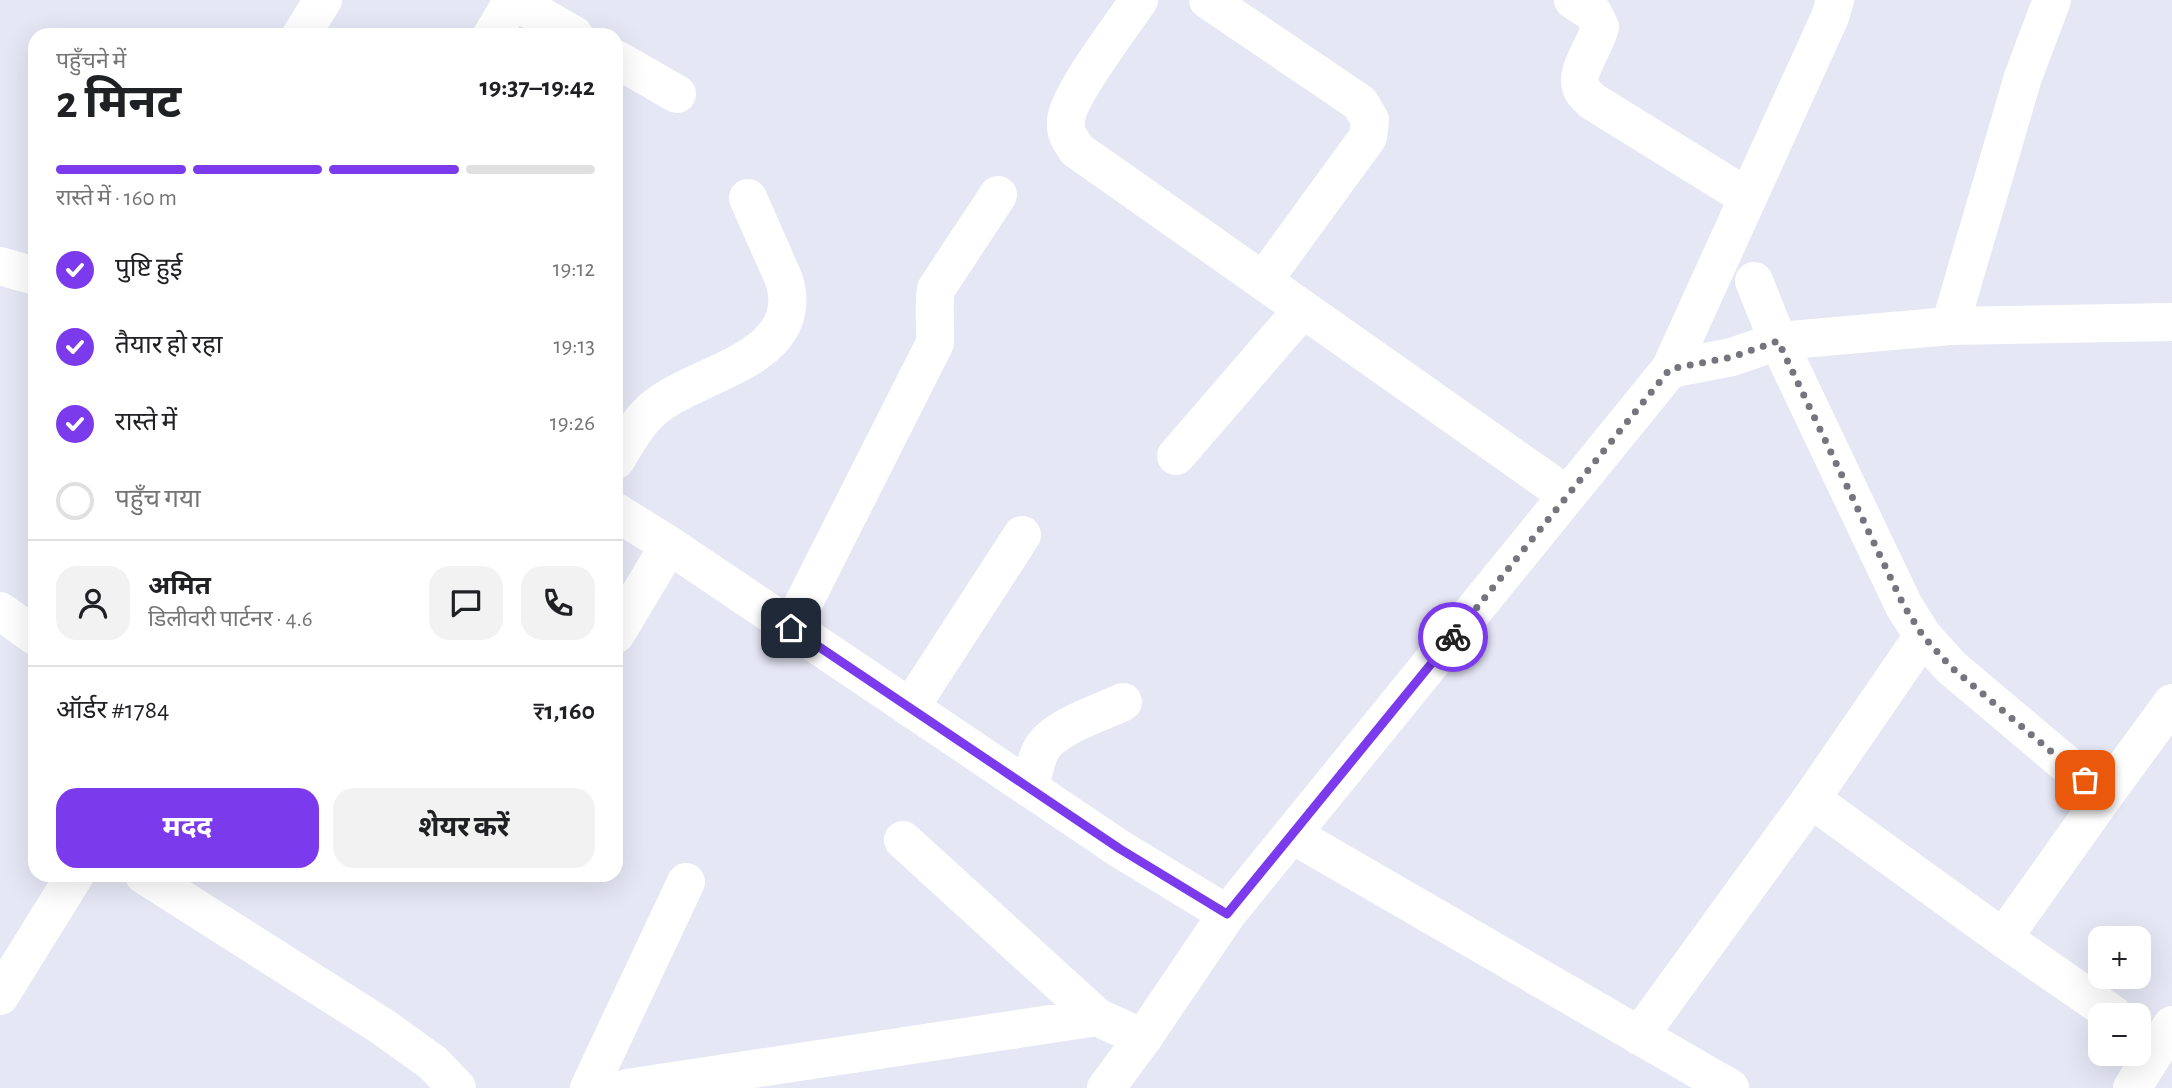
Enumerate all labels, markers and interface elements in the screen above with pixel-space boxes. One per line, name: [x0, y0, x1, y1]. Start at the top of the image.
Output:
text: पहुँचने में: [56, 50, 126, 73]
text: 19:37–19:42: [480, 74, 595, 100]
text: 2 मिनट: [56, 80, 181, 126]
text: रास्ते में · 160 m: [56, 187, 177, 210]
icon: check: [56, 251, 94, 289]
text: पुष्टि हुई: [115, 255, 183, 281]
text: 19:12: [553, 258, 595, 281]
icon: check: [56, 328, 94, 366]
text: तैयार हो रहा: [115, 332, 223, 358]
text: 19:13: [554, 335, 595, 358]
icon: check: [56, 405, 94, 443]
text: रास्ते में: [115, 409, 177, 435]
text: 19:26: [550, 412, 595, 435]
text: पहुँच गया: [115, 486, 201, 512]
button: person: [56, 566, 130, 640]
button: chat: [429, 566, 503, 640]
button: phone: [521, 566, 595, 640]
text: अमित: [148, 573, 211, 599]
pin: [761, 598, 821, 658]
courier: [1418, 602, 1488, 672]
text: डिलीवरी पार्टनर · 4.6: [148, 608, 313, 631]
icon: home: [772, 609, 810, 647]
icon: bike: [1434, 618, 1472, 656]
text: ऑर्डर #1784: [56, 697, 169, 723]
text: ₹1,160: [533, 698, 595, 724]
pin: [2055, 750, 2115, 810]
icon: bag: [2066, 761, 2104, 799]
button: मदद: [56, 788, 319, 868]
button: शेयर करें: [333, 788, 595, 868]
map controls: [2088, 926, 2151, 1066]
button: +: [2088, 926, 2151, 989]
button: −: [2088, 1003, 2151, 1066]

